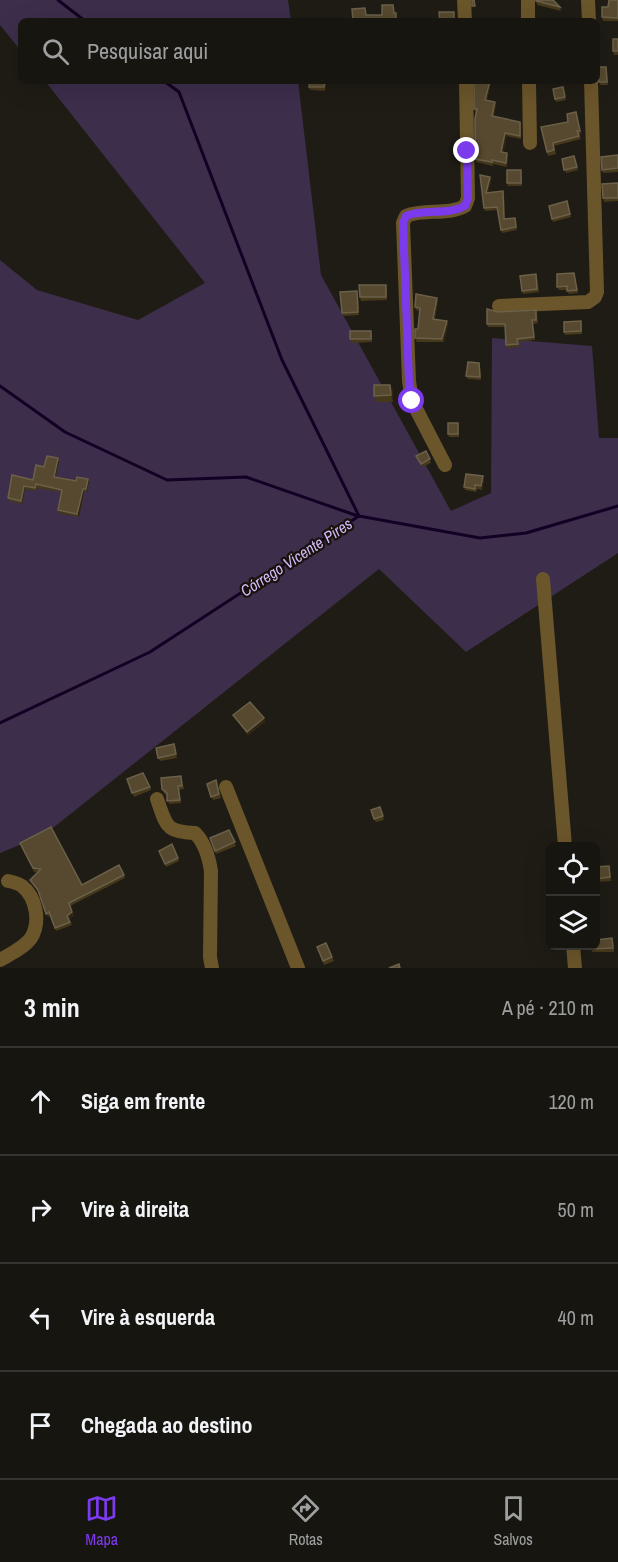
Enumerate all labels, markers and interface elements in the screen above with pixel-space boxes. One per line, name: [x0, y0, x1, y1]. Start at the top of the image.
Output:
search box: [18, 18, 600, 84]
icon: search: [39, 35, 72, 68]
text: Pesquisar aqui: [87, 36, 208, 66]
route end: [453, 137, 479, 163]
route start: [398, 387, 424, 413]
water label: Córrego Vicente Pires: [236, 512, 357, 601]
map controls: [546, 842, 600, 950]
button: locate: [546, 842, 600, 896]
button: layers: [546, 896, 600, 950]
text: 3 min: [24, 990, 80, 1025]
text: A pé · 210 m: [502, 994, 594, 1021]
icon: ahead: [24, 1085, 57, 1118]
text: Siga em frente: [81, 1086, 205, 1116]
text: 120 m: [548, 1088, 594, 1115]
icon: right: [24, 1193, 57, 1226]
text: Vire à direita: [81, 1194, 189, 1224]
text: 50 m: [558, 1196, 594, 1223]
icon: left: [24, 1301, 57, 1334]
text: Vire à esquerda: [81, 1302, 215, 1332]
text: 40 m: [558, 1304, 594, 1331]
icon: arrive: [24, 1409, 57, 1442]
text: Chegada ao destino: [81, 1410, 252, 1440]
tab: Mapa: [85, 1492, 118, 1550]
tab: Rotas: [289, 1492, 323, 1550]
tab: Salvos: [493, 1492, 533, 1550]

